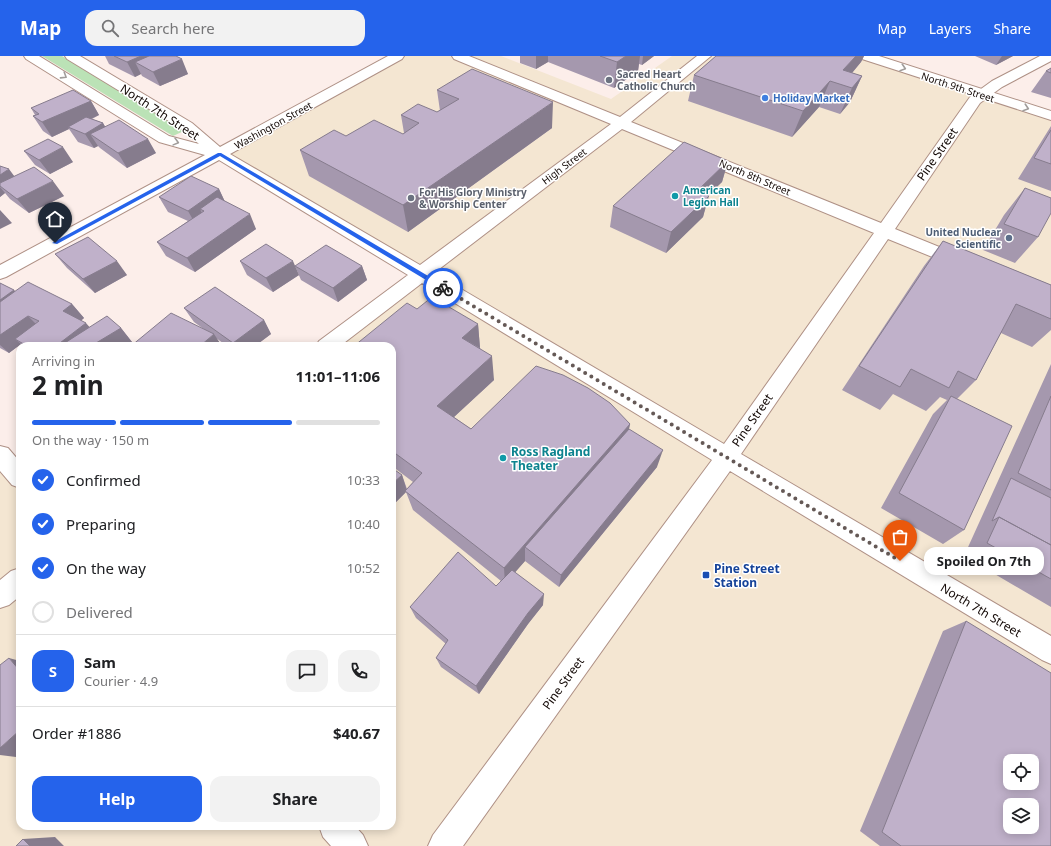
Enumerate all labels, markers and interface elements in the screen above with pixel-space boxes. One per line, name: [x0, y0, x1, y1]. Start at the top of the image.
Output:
search box: [85, 10, 365, 46]
text: Map: [20, 15, 61, 41]
icon: search: [99, 17, 121, 39]
text: Search here: [131, 18, 215, 38]
text: Map: [878, 19, 907, 38]
text: Layers: [929, 19, 971, 38]
text: Share: [993, 19, 1031, 38]
one-way arrow: [899, 63, 906, 72]
place label: Sacred Heart Catholic Church: [617, 67, 696, 93]
street label: North 9th Street: [920, 69, 997, 106]
one-way arrow: [60, 72, 67, 79]
marker: Sacred Heart Catholic Church: [604, 75, 614, 85]
street label: North 7th Street: [117, 80, 204, 144]
place label: Holiday Market: [773, 91, 851, 105]
marker: Holiday Market: [760, 93, 770, 103]
street label: Washington Street: [232, 98, 315, 152]
one-way arrow: [1023, 104, 1030, 112]
street label: Pine Street: [912, 124, 962, 184]
one-way arrow: [172, 137, 179, 145]
street label: High Street: [539, 144, 590, 187]
street label: North 8th Street: [717, 156, 793, 198]
place label: American Legion Hall: [683, 183, 739, 209]
place label: For His Glory Ministry & Worship Center: [419, 185, 527, 211]
marker: American Legion Hall: [670, 191, 680, 201]
marker: For His Glory Ministry & Worship Center: [406, 193, 416, 203]
pin: [38, 202, 72, 243]
icon: home: [44, 208, 66, 230]
place label: United Nuclear Scientific: [926, 225, 1002, 251]
marker: United Nuclear Scientific: [1004, 233, 1014, 243]
courier: [423, 268, 463, 308]
icon: bike: [432, 277, 454, 299]
text: Arriving in: [32, 352, 95, 370]
text: 11:01–11:06: [295, 366, 380, 386]
text: 2 min: [32, 367, 104, 403]
street label: Pine Street: [727, 390, 777, 450]
text: On the way · 150 m: [32, 431, 149, 449]
place label: Ross Ragland Theater: [511, 443, 590, 474]
marker: Ross Ragland Theater: [498, 453, 508, 463]
icon: check: [32, 469, 54, 491]
text: Confirmed: [66, 470, 141, 490]
text: 10:33: [347, 471, 380, 489]
icon: check: [32, 513, 54, 535]
text: Preparing: [66, 514, 136, 534]
text: 10:40: [347, 515, 380, 533]
pin: [883, 520, 917, 561]
icon: bag: [889, 526, 911, 548]
callout: Spoiled On 7th: [924, 547, 1044, 575]
text: Spoiled On 7th: [937, 552, 1031, 570]
icon: check: [32, 557, 54, 579]
text: On the way: [66, 558, 146, 578]
text: 10:52: [347, 559, 380, 577]
place label: Pine Street Station: [714, 560, 780, 591]
marker: Pine Street Station: [701, 570, 711, 580]
street label: North 7th Street: [937, 579, 1025, 641]
text: Delivered: [66, 602, 133, 622]
button: chat: [286, 650, 328, 692]
button: phone: [338, 650, 380, 692]
text: Sam: [84, 652, 116, 672]
street label: Pine Street: [538, 653, 588, 713]
text: S: [49, 661, 57, 681]
text: Courier · 4.9: [84, 672, 158, 690]
text: Order #1886: [32, 723, 121, 743]
text: $40.67: [333, 723, 380, 743]
map controls: [1003, 754, 1039, 834]
button: locate: [1003, 754, 1039, 790]
button: Help: [32, 776, 202, 822]
button: Share: [210, 776, 380, 822]
button: layers: [1003, 798, 1039, 834]

